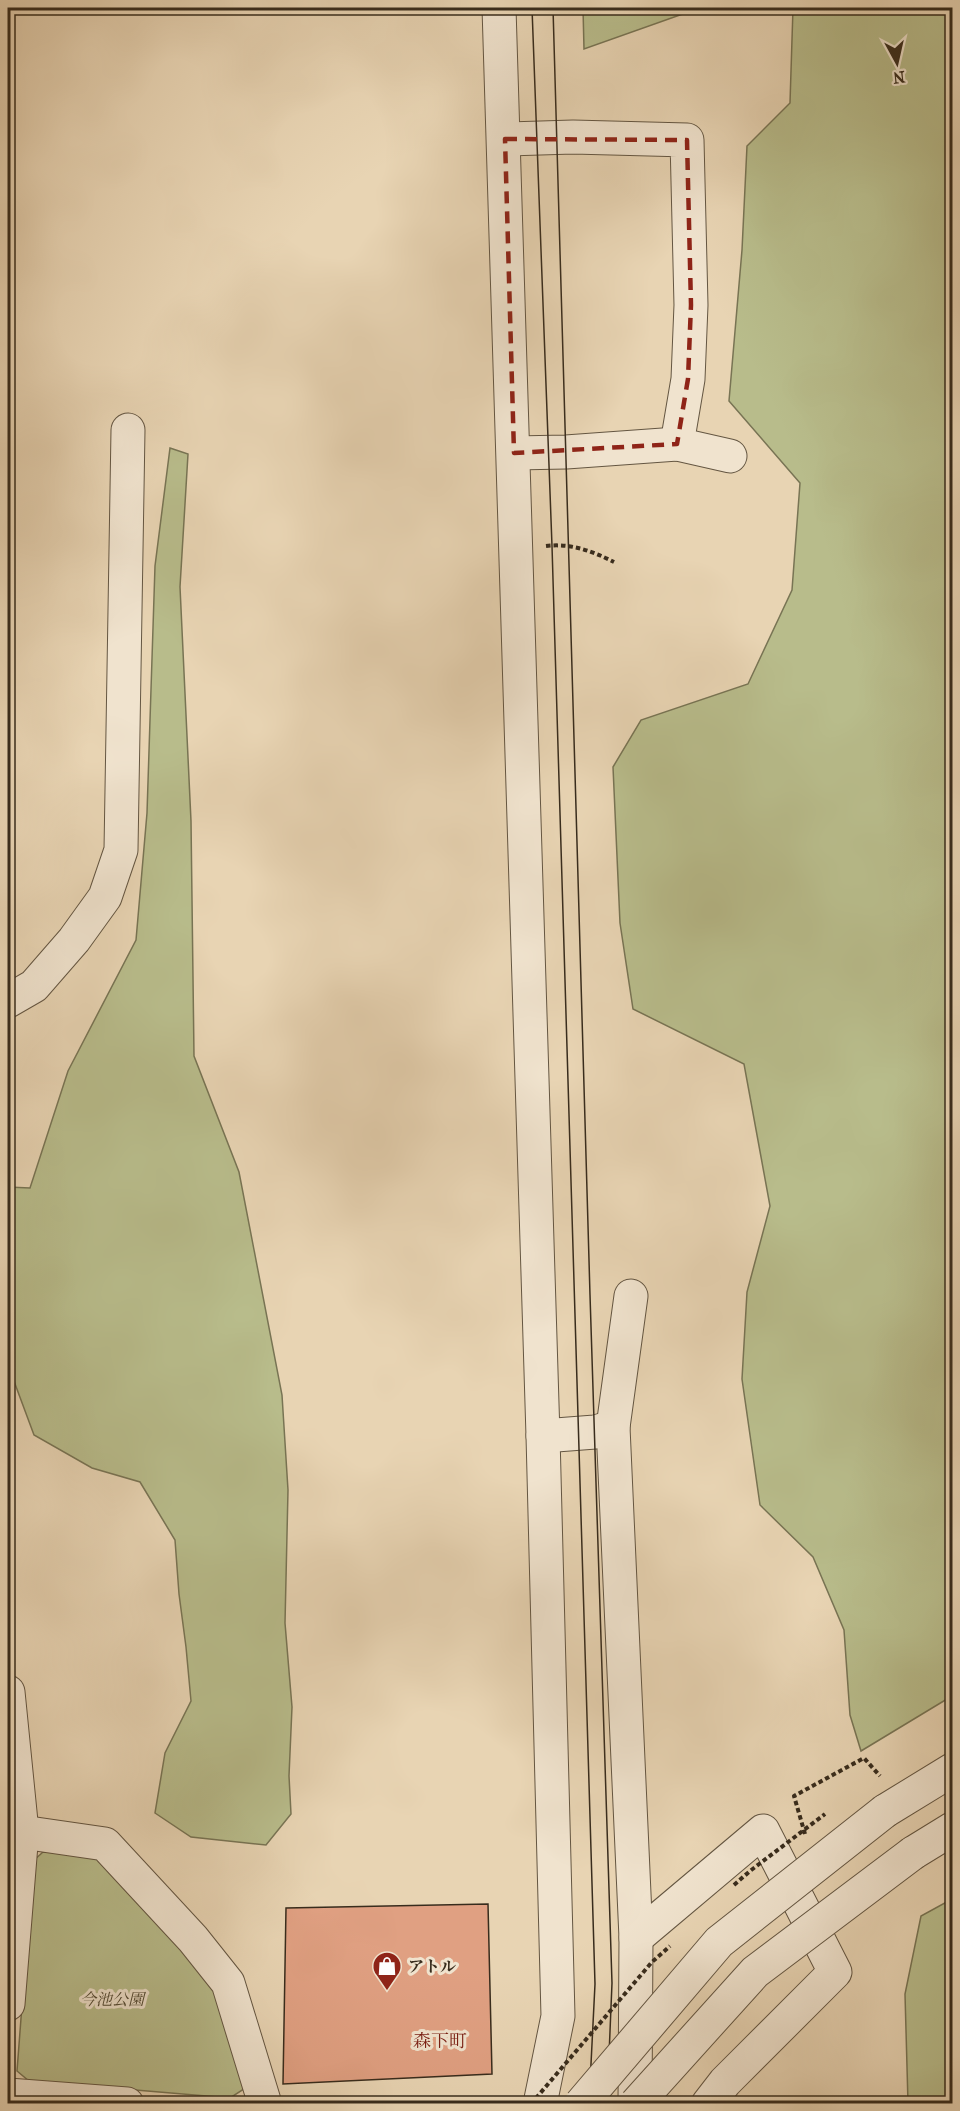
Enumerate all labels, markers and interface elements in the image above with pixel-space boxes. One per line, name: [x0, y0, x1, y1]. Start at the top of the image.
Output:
north arrow: [867, 33, 927, 93]
text: N: [891, 67, 906, 88]
shop icon: アトル: [371, 1950, 403, 1992]
place label: アトル: [408, 1957, 456, 1976]
park label: 今池公園: [80, 1990, 147, 2009]
district label: 森下町: [413, 2031, 467, 2052]

